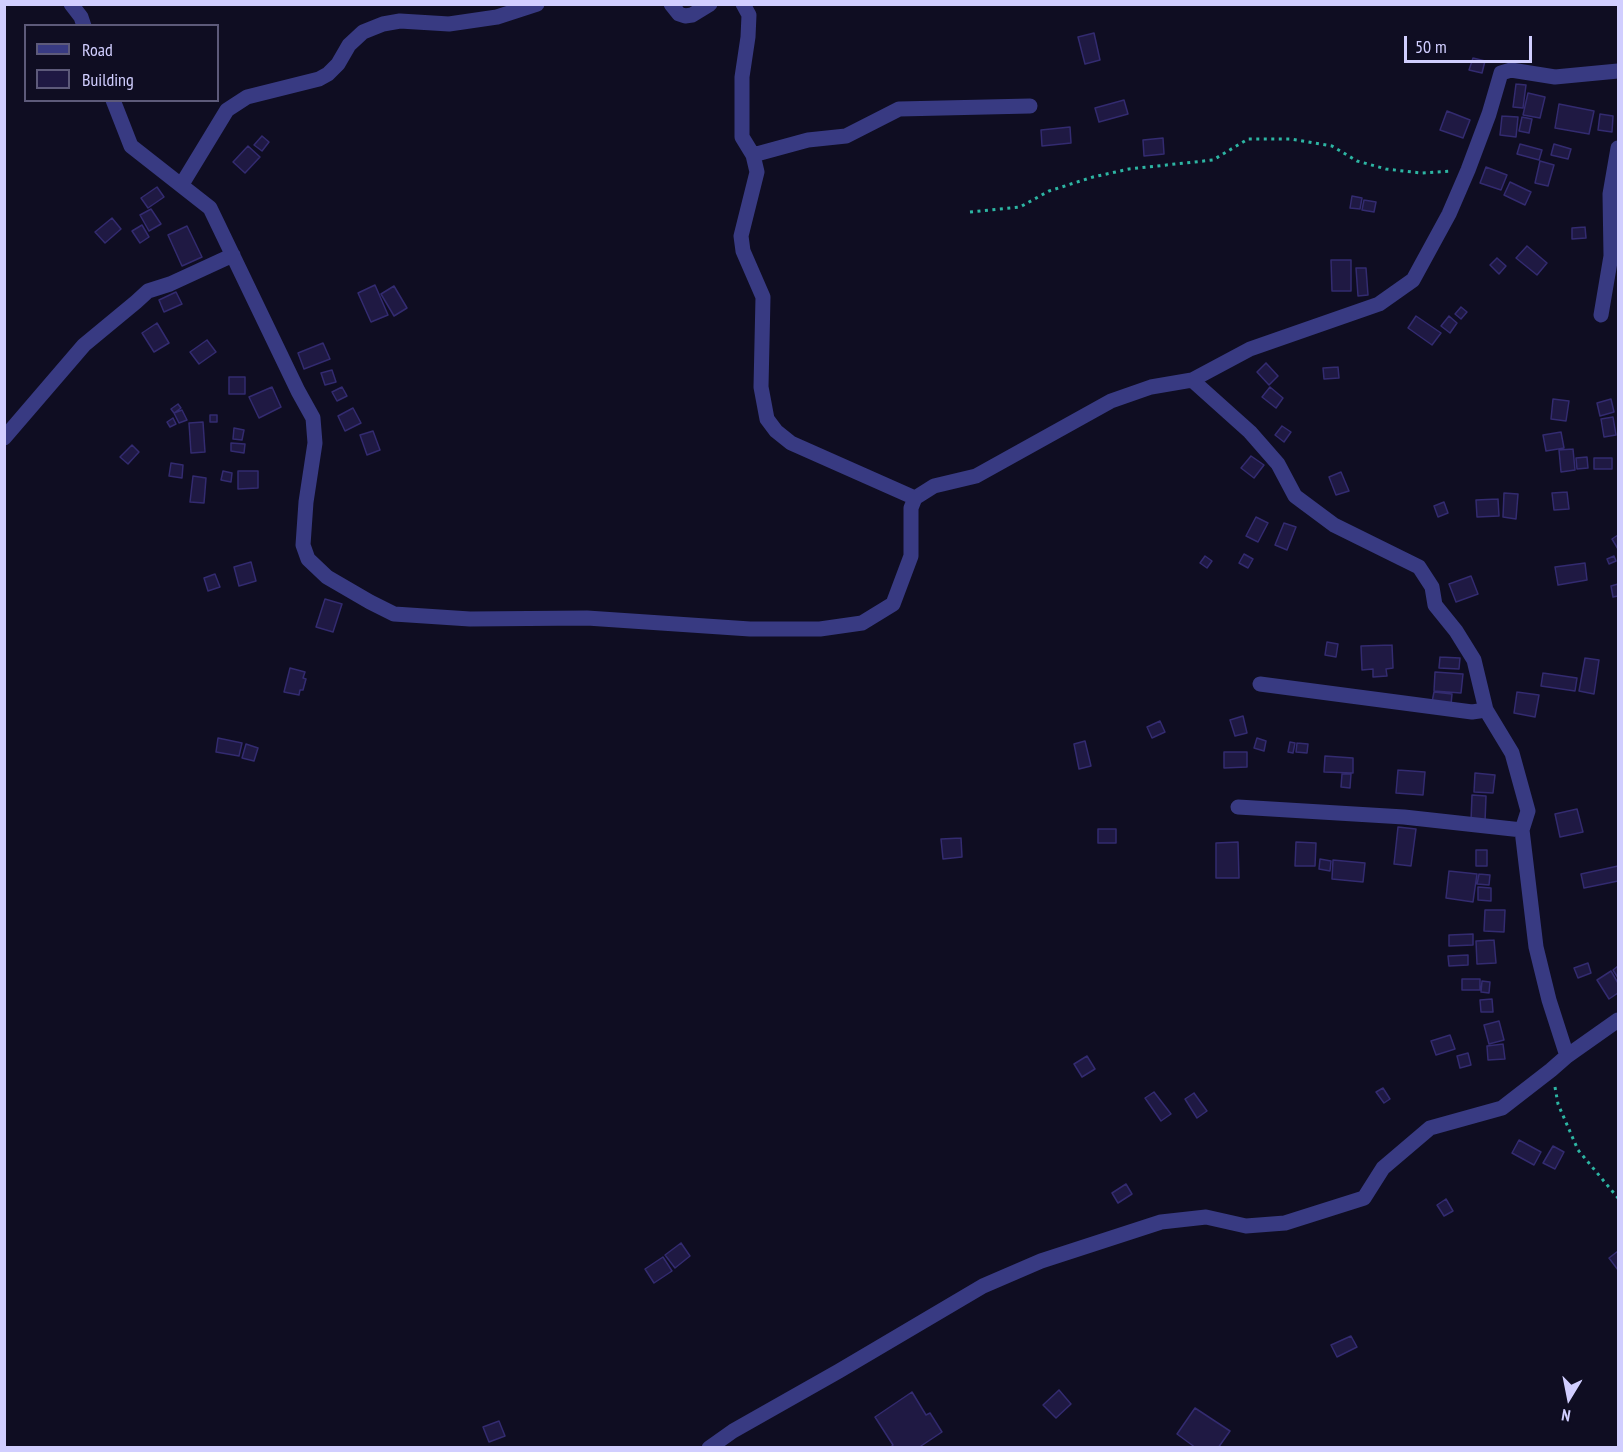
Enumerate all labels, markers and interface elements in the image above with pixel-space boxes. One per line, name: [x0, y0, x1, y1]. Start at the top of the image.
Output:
legend: [24, 24, 219, 102]
scale bar: [1407, 24, 1534, 62]
text: 50 m: [1415, 35, 1447, 58]
text: Road: [82, 38, 113, 61]
text: Building: [82, 68, 134, 91]
north arrow: [1539, 1368, 1599, 1428]
text: N: [1560, 1405, 1572, 1426]

